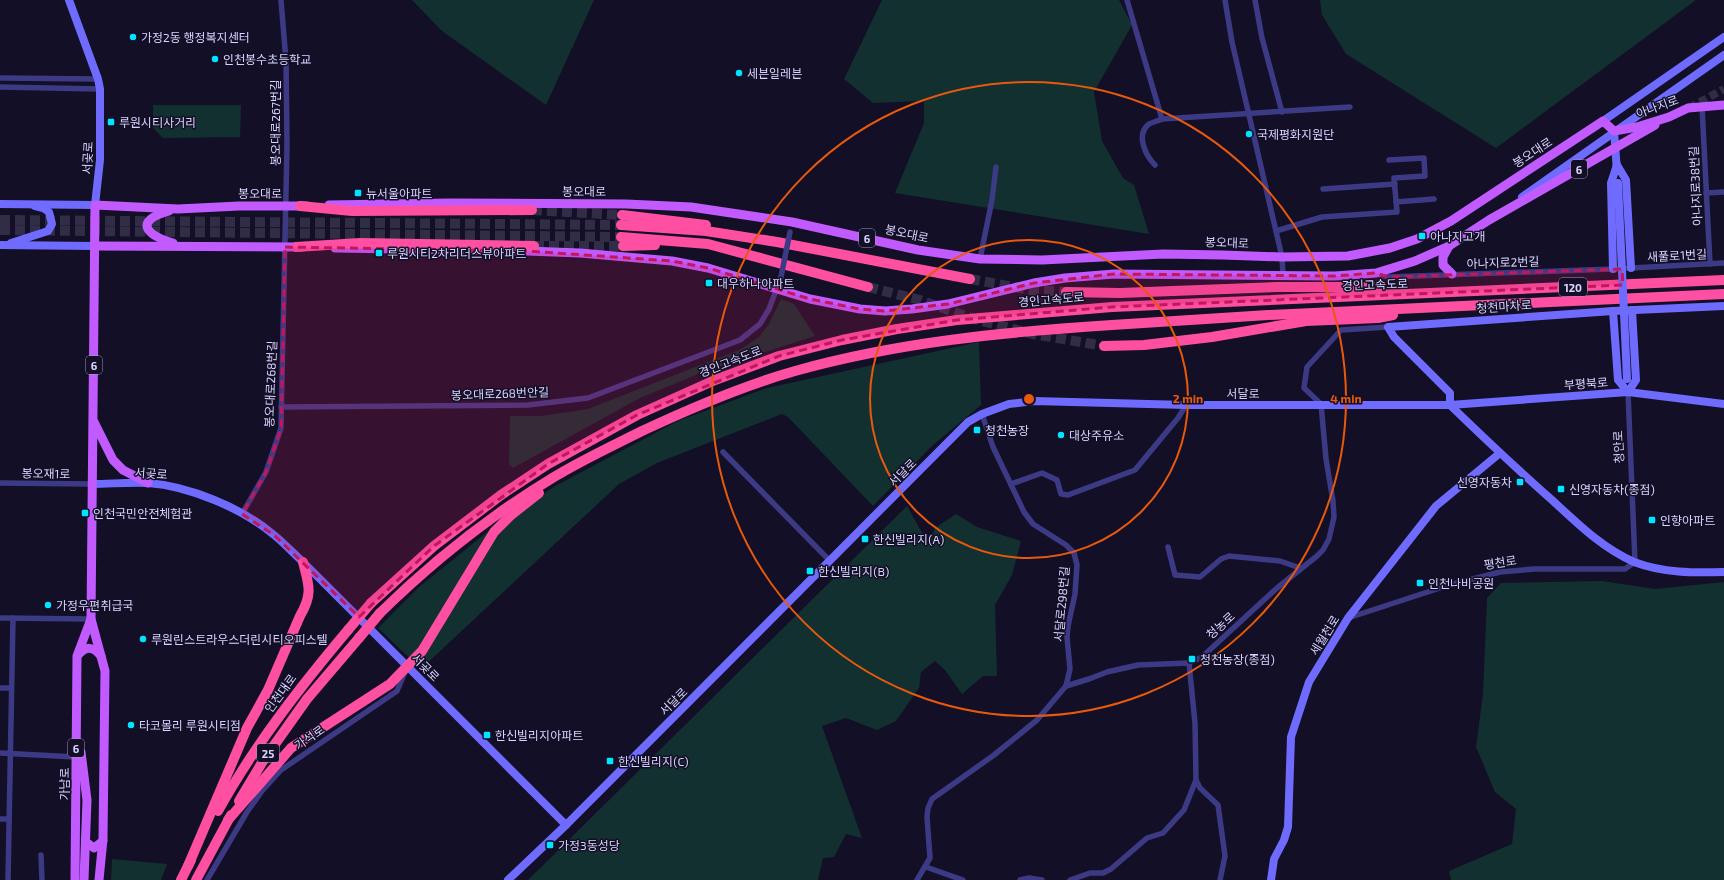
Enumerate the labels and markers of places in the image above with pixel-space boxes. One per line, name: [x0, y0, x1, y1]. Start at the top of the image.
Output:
place label: 가정2동 행정복지센터: [141, 30, 250, 44]
marker: 가정2동 행정복지센터: [128, 32, 138, 42]
place label: 인천봉수초등학교: [223, 52, 311, 66]
marker: 인천봉수초등학교: [210, 54, 220, 64]
place label: 세븐일레븐: [747, 66, 802, 80]
marker: 세븐일레븐: [734, 68, 744, 78]
place label: 루원시티사거리: [119, 115, 196, 129]
marker: 루원시티사거리: [106, 117, 116, 127]
place label: 국제평화지원단: [1257, 127, 1334, 141]
marker: 국제평화지원단: [1244, 129, 1254, 139]
place label: 뉴서울아파트: [366, 186, 432, 200]
marker: 뉴서울아파트: [353, 188, 363, 198]
place label: 아나지고개: [1430, 229, 1485, 243]
marker: 아나지고개: [1417, 231, 1427, 241]
place label: 루원시티2차리더스뷰아파트: [387, 246, 526, 260]
marker: 루원시티2차리더스뷰아파트: [374, 248, 384, 258]
place label: 대우하나아파트: [717, 276, 794, 290]
marker: 대우하나아파트: [704, 278, 714, 288]
centre of rings: [1022, 392, 1036, 406]
place label: 청천농장: [985, 423, 1029, 437]
marker: 청천농장: [972, 425, 982, 435]
place label: 대상주유소: [1069, 428, 1124, 442]
marker: 대상주유소: [1056, 430, 1066, 440]
place label: 신영자동차: [1457, 475, 1512, 489]
marker: 신영자동차: [1515, 477, 1525, 487]
place label: 신영자동차(종점): [1569, 482, 1655, 496]
marker: 신영자동차(종점): [1556, 484, 1566, 494]
place label: 인천국민안전체험관: [93, 506, 192, 520]
marker: 인천국민안전체험관: [80, 508, 90, 518]
place label: 인향아파트: [1660, 513, 1715, 527]
marker: 인향아파트: [1647, 515, 1657, 525]
place label: 한신빌리지(A): [873, 532, 944, 546]
marker: 한신빌리지(A): [860, 534, 870, 544]
place label: 한신빌리지(B): [818, 564, 889, 578]
marker: 한신빌리지(B): [805, 566, 815, 576]
place label: 인천나비공원: [1428, 576, 1494, 590]
marker: 인천나비공원: [1415, 578, 1425, 588]
place label: 가정우편취급국: [56, 598, 133, 612]
marker: 가정우편취급국: [43, 600, 53, 610]
place label: 루원린스트라우스더린시티오피스텔: [151, 632, 328, 646]
marker: 루원린스트라우스더린시티오피스텔: [138, 634, 148, 644]
place label: 청천농장(종점): [1200, 652, 1275, 666]
marker: 청천농장(종점): [1187, 654, 1197, 664]
place label: 타코몰리 루원시티점: [139, 718, 241, 732]
marker: 타코몰리 루원시티점: [126, 720, 136, 730]
place label: 한신빌리지아파트: [495, 728, 583, 742]
marker: 한신빌리지아파트: [482, 730, 492, 740]
place label: 한신빌리지(C): [618, 754, 689, 768]
marker: 한신빌리지(C): [605, 756, 615, 766]
place label: 가정3동성당: [558, 838, 620, 852]
marker: 가정3동성당: [545, 840, 555, 850]

